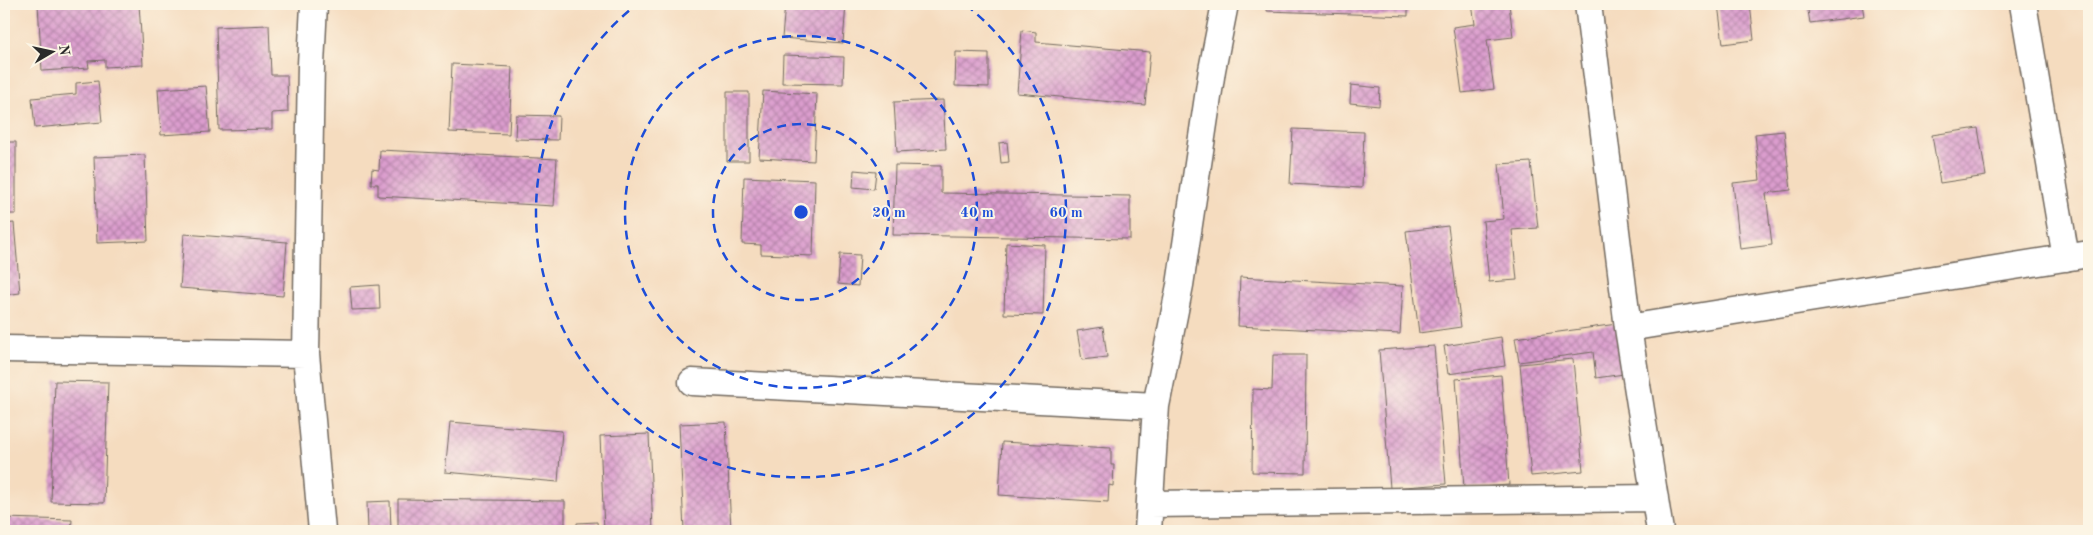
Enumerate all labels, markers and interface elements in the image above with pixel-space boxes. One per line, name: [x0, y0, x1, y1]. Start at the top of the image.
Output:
north arrow: [28, 28, 78, 78]
text: N: [56, 44, 72, 57]
centre of rings: [792, 203, 810, 221]
text: 20 m: [872, 206, 906, 221]
text: 40 m: [960, 206, 994, 221]
text: 60 m: [1049, 206, 1083, 221]

